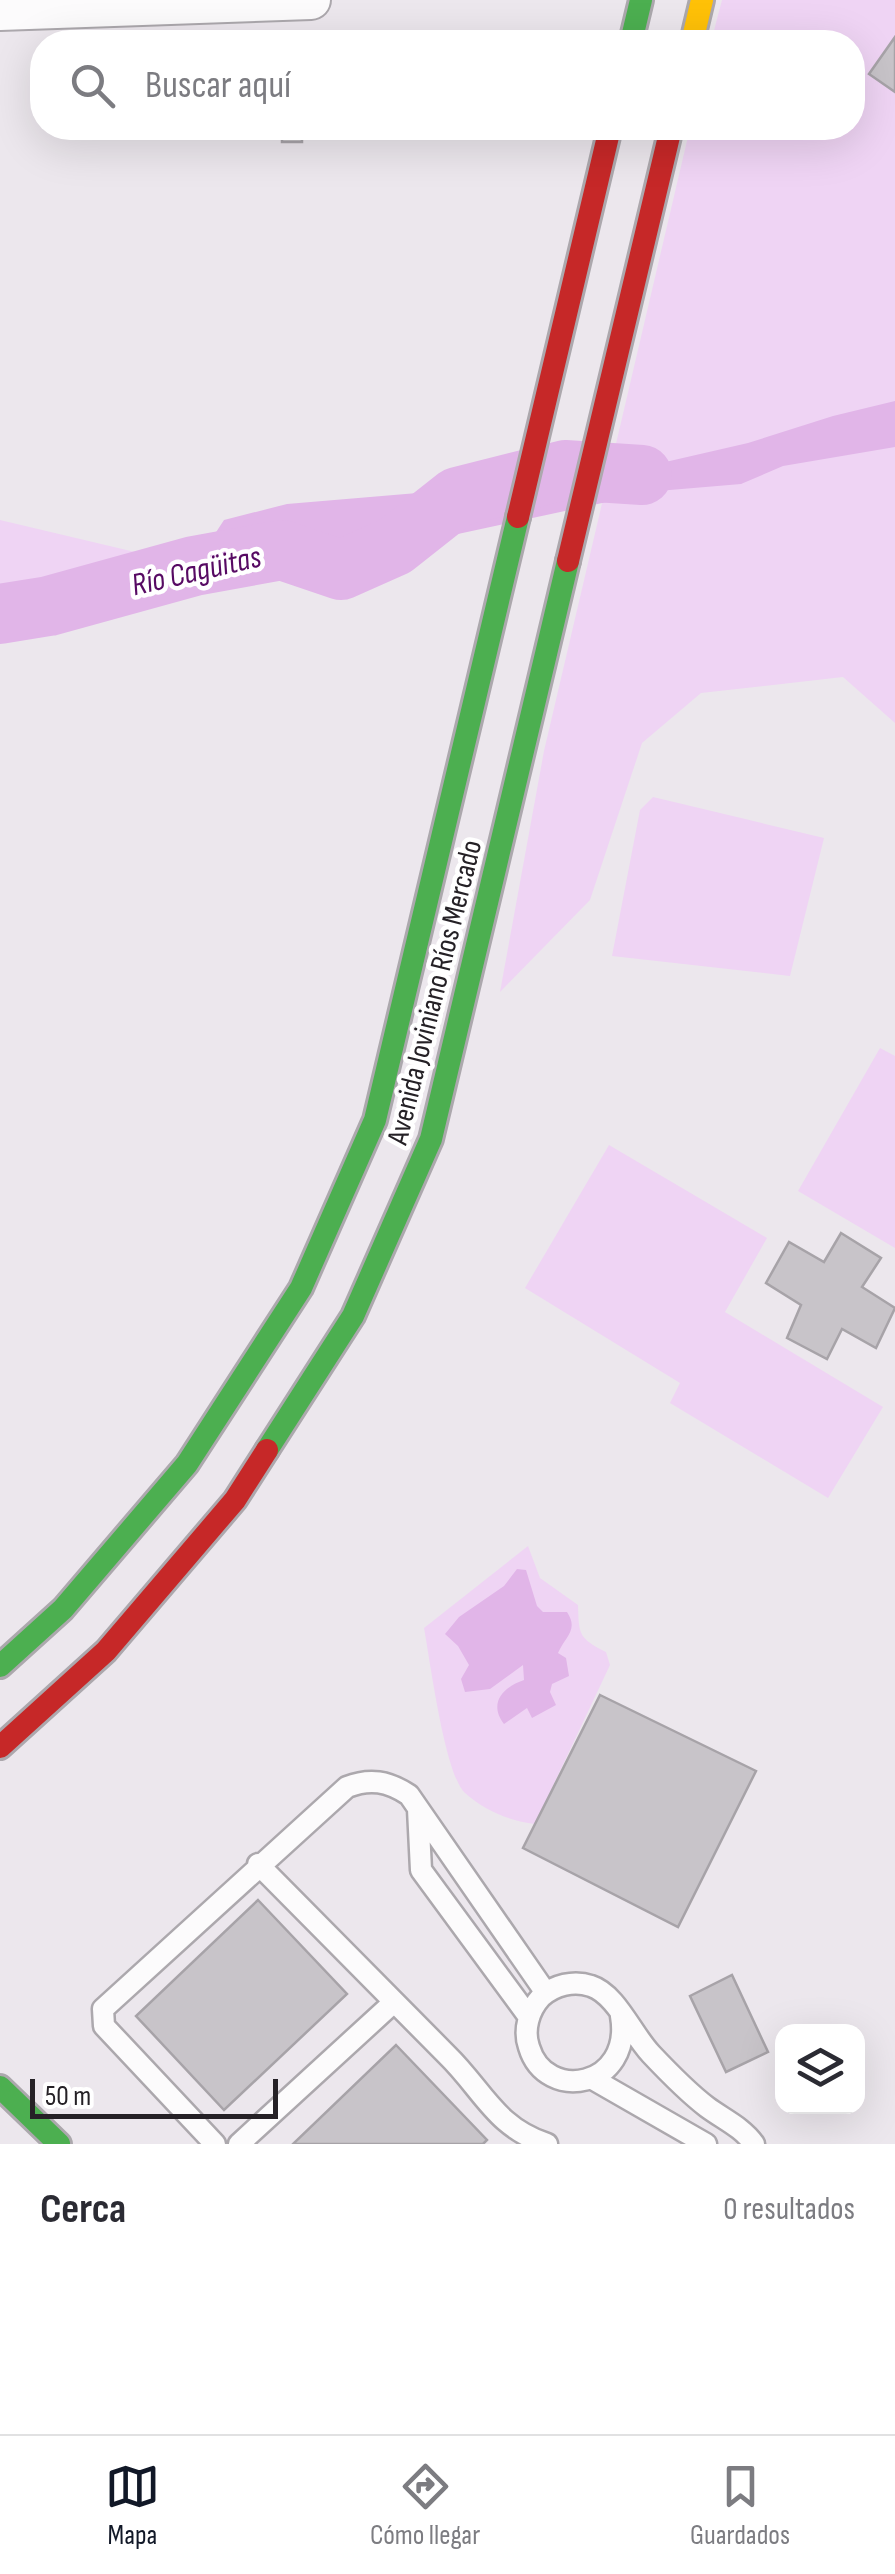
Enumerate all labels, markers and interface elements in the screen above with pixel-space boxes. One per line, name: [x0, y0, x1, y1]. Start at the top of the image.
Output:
search box: [30, 30, 865, 140]
icon: search: [65, 58, 120, 113]
text: Buscar aquí: [145, 63, 291, 108]
water label: Río Cagüitas: [128, 537, 266, 605]
street label: Avenida Joviniano Ríos Mercado: [379, 836, 490, 1149]
map controls: [775, 2024, 865, 2114]
button: layers: [775, 2024, 865, 2114]
scale bar: [30, 2074, 278, 2118]
text: 50 m: [45, 2080, 91, 2113]
text: Cerca: [40, 2184, 126, 2235]
text: 0 resultados: [723, 2190, 855, 2229]
tab: Mapa: [105, 2459, 160, 2552]
tab: Cómo llegar: [370, 2459, 480, 2552]
tab: Guardados: [690, 2459, 790, 2552]

